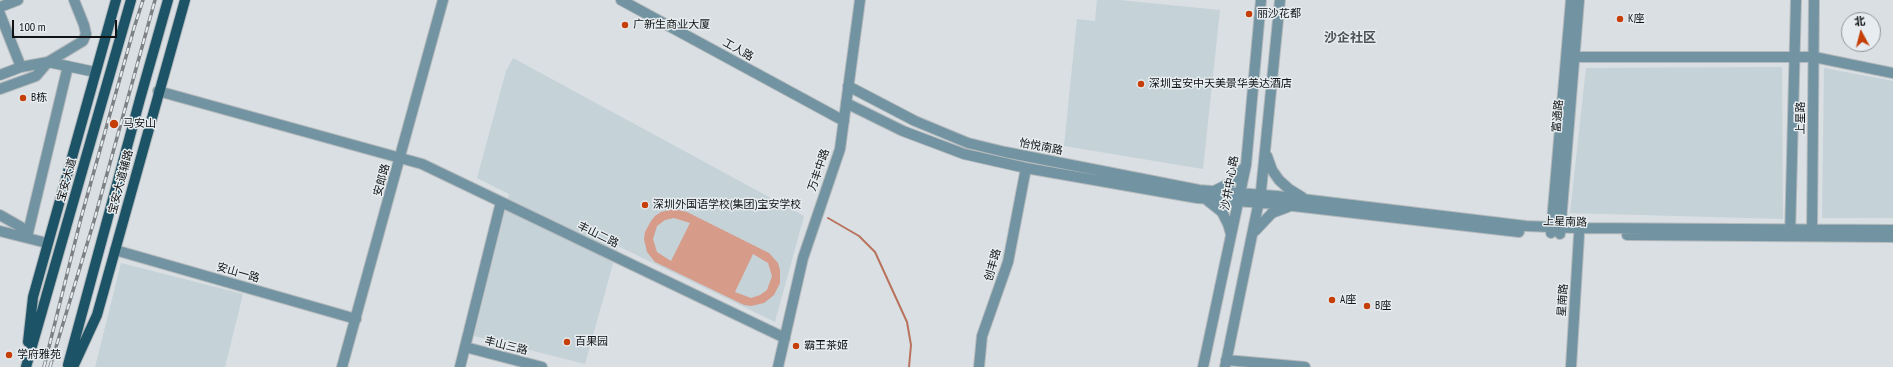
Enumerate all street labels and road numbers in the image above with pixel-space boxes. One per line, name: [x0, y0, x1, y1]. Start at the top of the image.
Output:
street label: 工人路: [720, 36, 756, 64]
street label: 富通路: [1550, 99, 1566, 133]
street label: 上星路: [1794, 102, 1808, 134]
street label: 怡悦南路: [1018, 136, 1064, 158]
street label: 万丰中路: [806, 147, 832, 193]
street label: 宝安大道辅路: [106, 148, 136, 216]
street label: 沙井中心路: [1219, 155, 1241, 211]
street label: 宝安大道: [55, 157, 79, 203]
street label: 安郎路: [371, 162, 393, 198]
street label: 上星南路: [1543, 215, 1587, 229]
street label: 丰山二路: [575, 219, 621, 251]
street label: 创丰路: [982, 247, 1004, 283]
street label: 安山一路: [215, 261, 261, 285]
street label: 星南路: [1555, 283, 1571, 317]
street label: 丰山三路: [483, 334, 529, 358]

